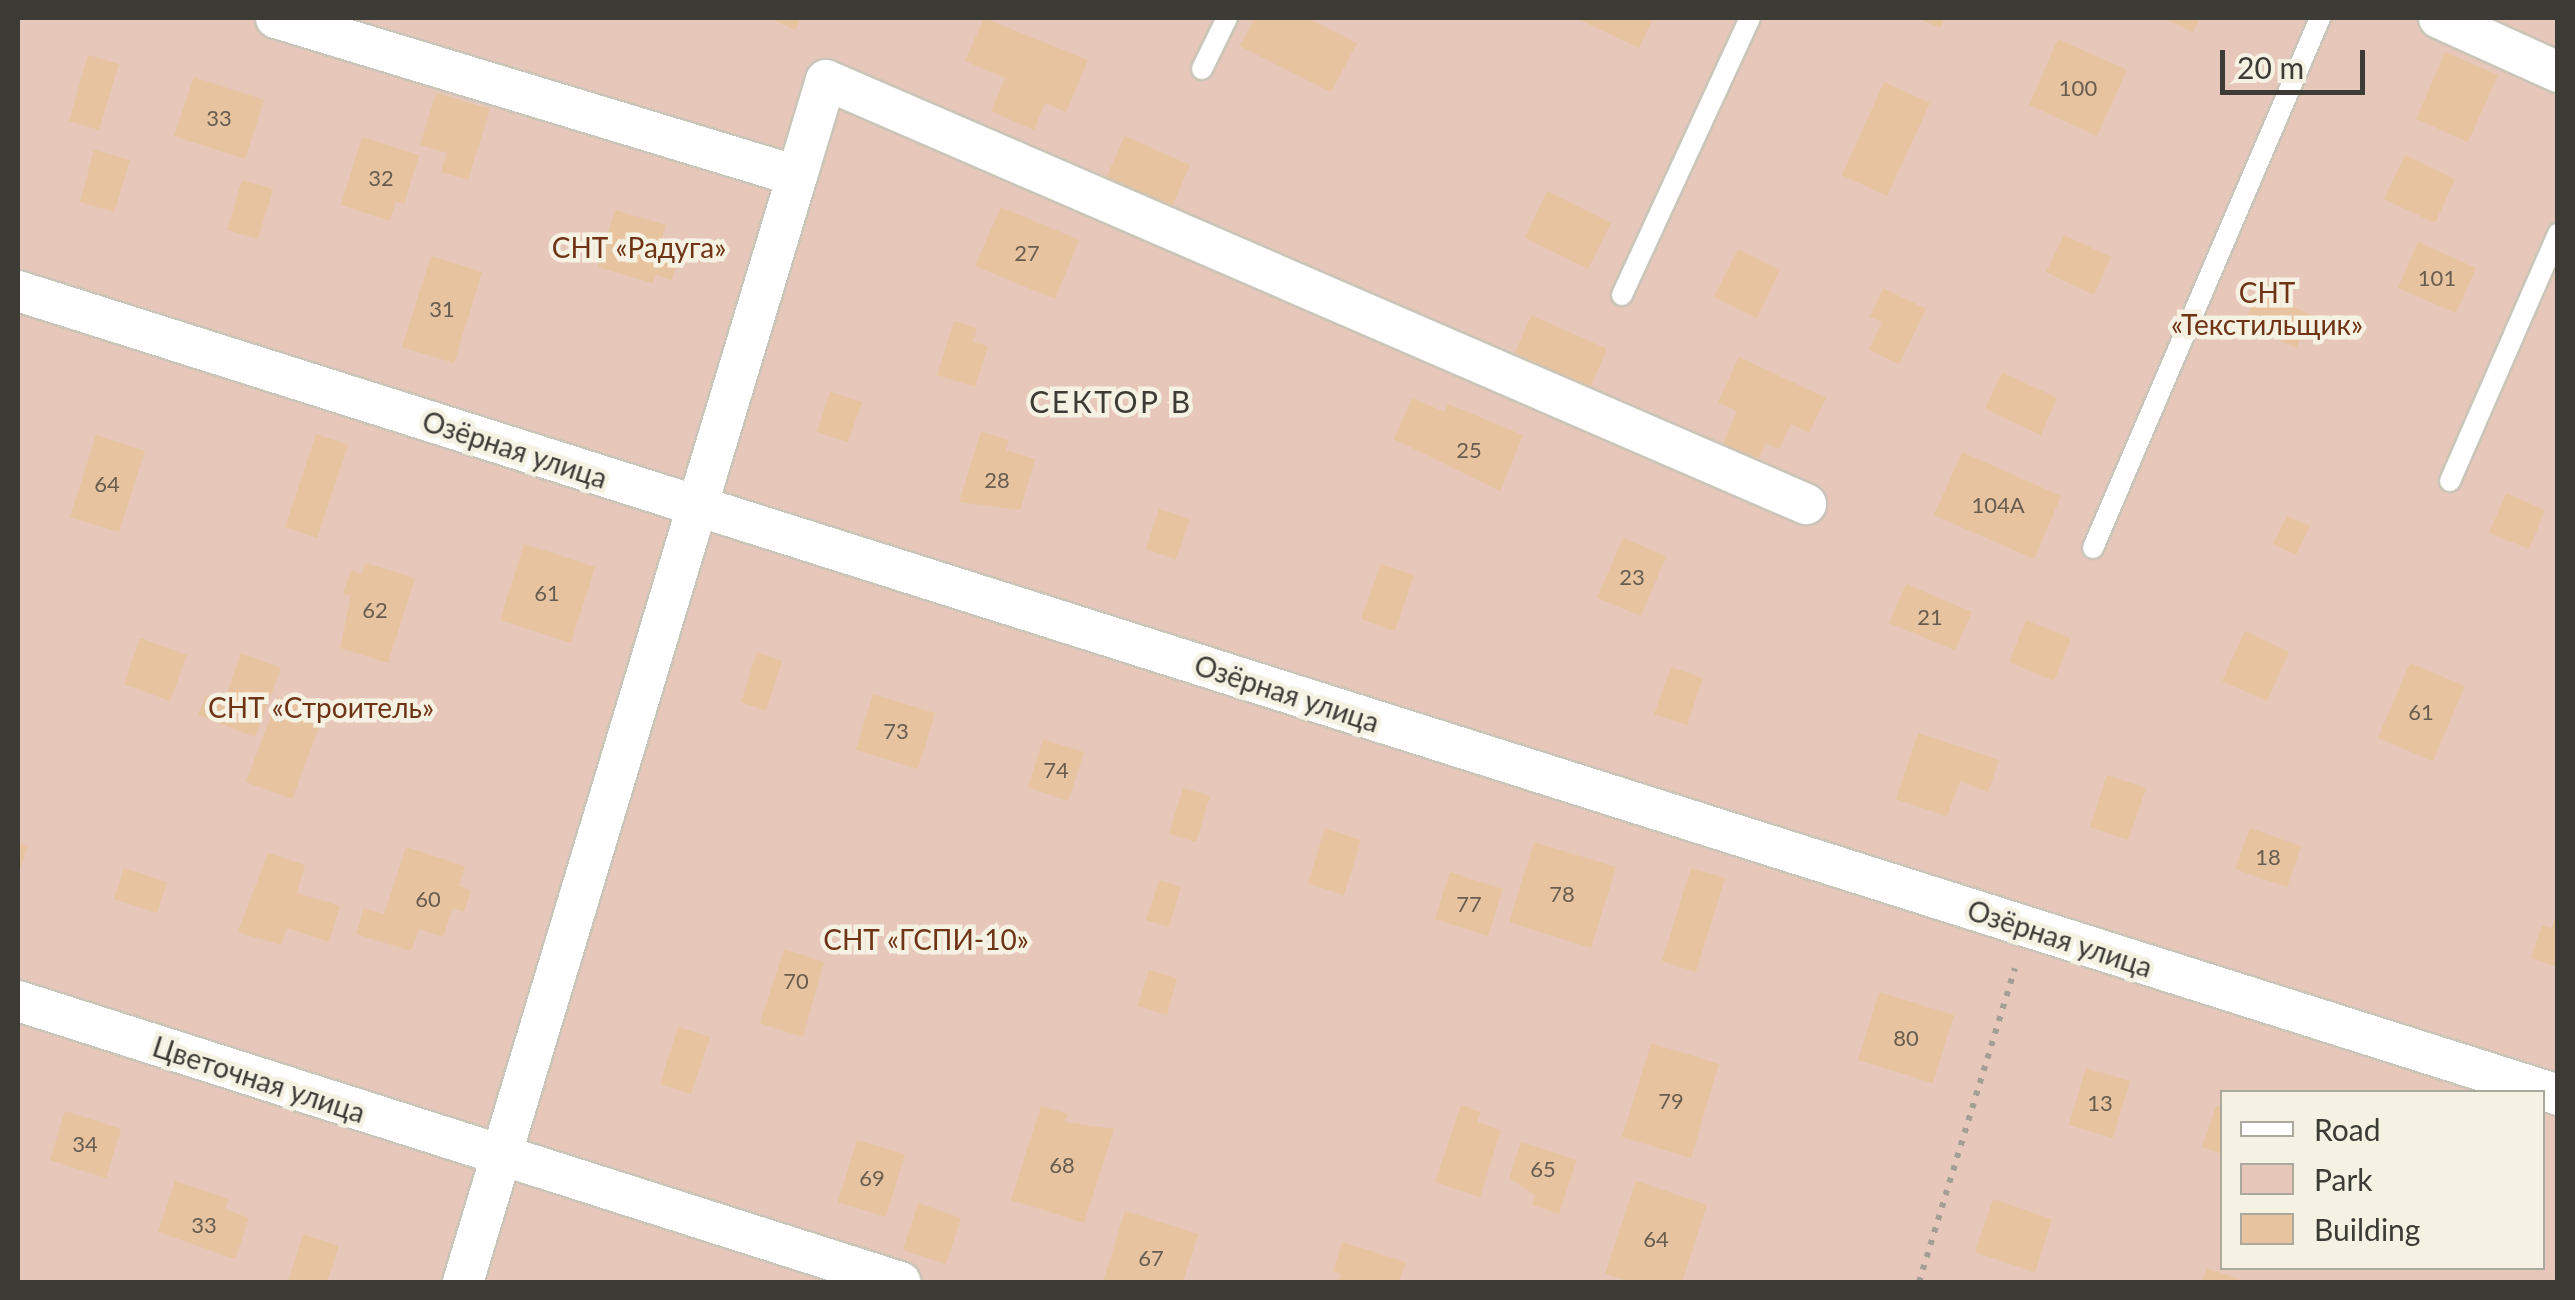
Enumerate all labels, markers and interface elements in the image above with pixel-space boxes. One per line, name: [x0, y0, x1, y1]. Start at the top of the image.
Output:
scale bar: [2225, 30, 2370, 92]
text: 20 m: [2237, 49, 2304, 85]
house number: 100: [2059, 75, 2097, 101]
house number: 33: [206, 105, 232, 131]
house number: 32: [368, 165, 394, 191]
park label: СНТ «Радуга»: [552, 230, 726, 264]
house number: 27: [1014, 240, 1040, 266]
house number: 101: [2418, 265, 2456, 291]
park label: СНТ «Текстильщик»: [2171, 275, 2363, 341]
house number: 31: [429, 296, 455, 322]
district label: СЕКТОР В: [1029, 383, 1193, 419]
street label: Озёрная улица: [418, 403, 612, 495]
house number: 25: [1456, 437, 1482, 463]
house number: 28: [984, 467, 1010, 493]
house number: 64: [94, 471, 120, 497]
house number: 104А: [1971, 492, 2025, 518]
house number: 23: [1619, 564, 1645, 590]
house number: 61: [534, 580, 560, 606]
house number: 62: [362, 597, 388, 623]
house number: 21: [1917, 604, 1943, 630]
street label: Озёрная улица: [1190, 647, 1384, 739]
park label: СНТ «Строитель»: [208, 690, 434, 724]
house number: 61: [2408, 699, 2434, 725]
house number: 73: [883, 718, 909, 744]
house number: 74: [1043, 757, 1069, 783]
house number: 18: [2255, 844, 2281, 870]
house number: 78: [1549, 881, 1575, 907]
house number: 60: [415, 886, 441, 912]
house number: 77: [1456, 891, 1482, 917]
street label: Озёрная улица: [1963, 892, 2157, 984]
park label: СНТ «ГСПИ-10»: [823, 922, 1029, 956]
house number: 70: [783, 968, 809, 994]
house number: 80: [1893, 1025, 1919, 1051]
street label: Цветочная улица: [149, 1029, 369, 1129]
house number: 79: [1658, 1088, 1684, 1114]
house number: 13: [2087, 1090, 2113, 1116]
legend: [2220, 1090, 2545, 1270]
text: Road: [2314, 1111, 2381, 1147]
house number: 34: [72, 1131, 98, 1157]
house number: 68: [1049, 1152, 1075, 1178]
house number: 65: [1530, 1156, 1556, 1182]
text: Park: [2314, 1161, 2373, 1197]
house number: 69: [859, 1165, 885, 1191]
text: Building: [2314, 1211, 2420, 1247]
house number: 33: [191, 1212, 217, 1238]
house number: 64: [1643, 1226, 1669, 1252]
house number: 67: [1138, 1245, 1164, 1271]

